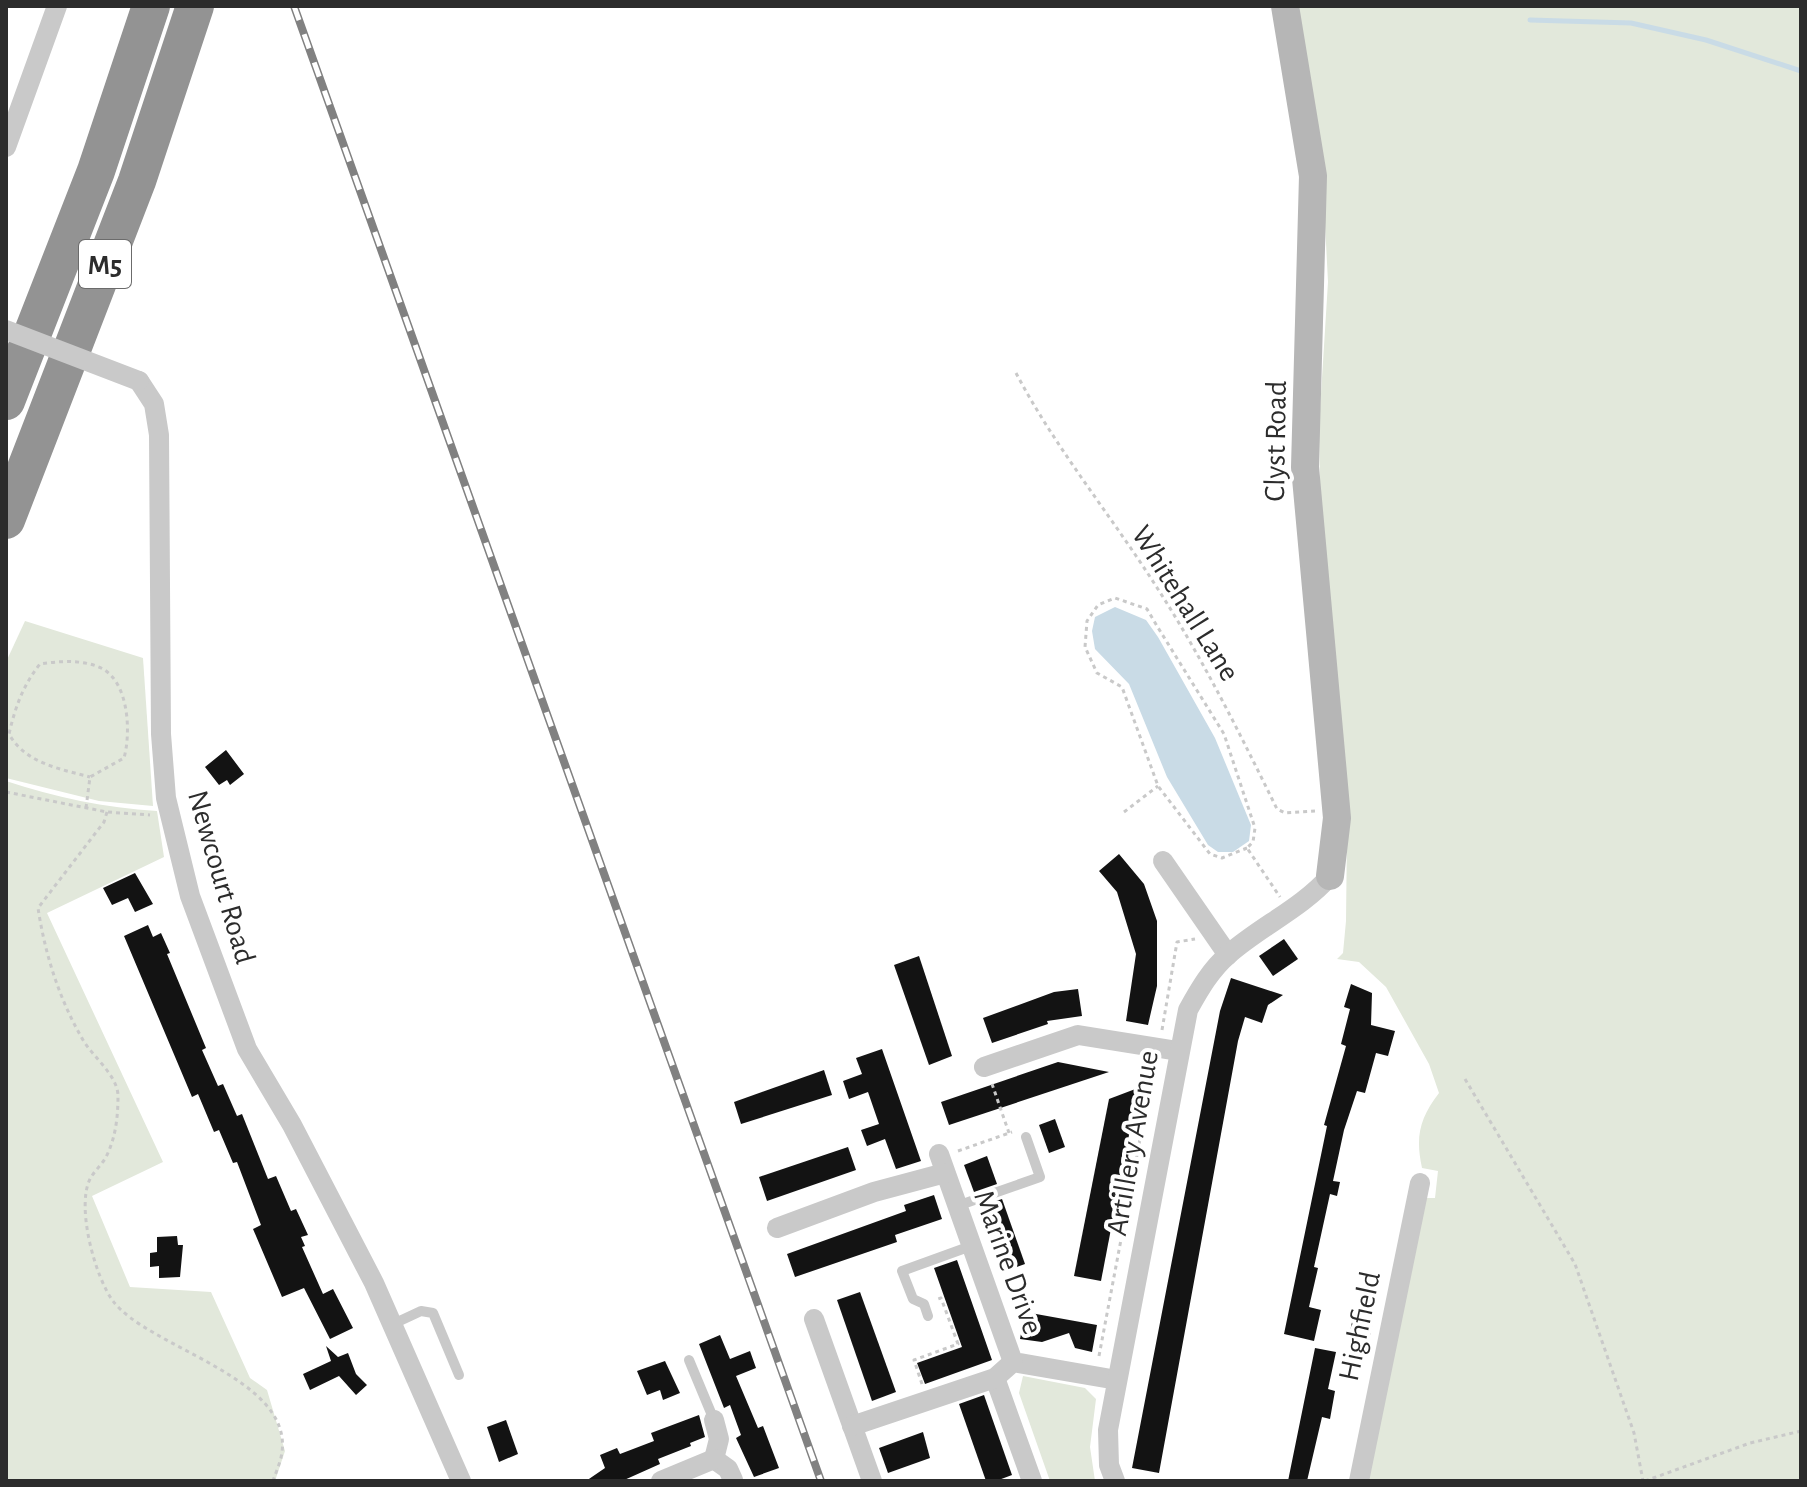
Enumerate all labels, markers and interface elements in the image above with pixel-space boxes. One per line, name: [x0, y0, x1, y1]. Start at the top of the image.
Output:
road number: M5: [79, 240, 131, 288]
street label: Clyst Road: [1260, 380, 1292, 502]
street label: Whitehall Lane: [1126, 521, 1245, 686]
street label: Newcourt Road: [182, 787, 260, 967]
street label: Artillery Avenue: [1102, 1048, 1164, 1238]
street label: Marine Drive: [968, 1186, 1048, 1338]
street label: Highfield: [1334, 1269, 1386, 1384]

